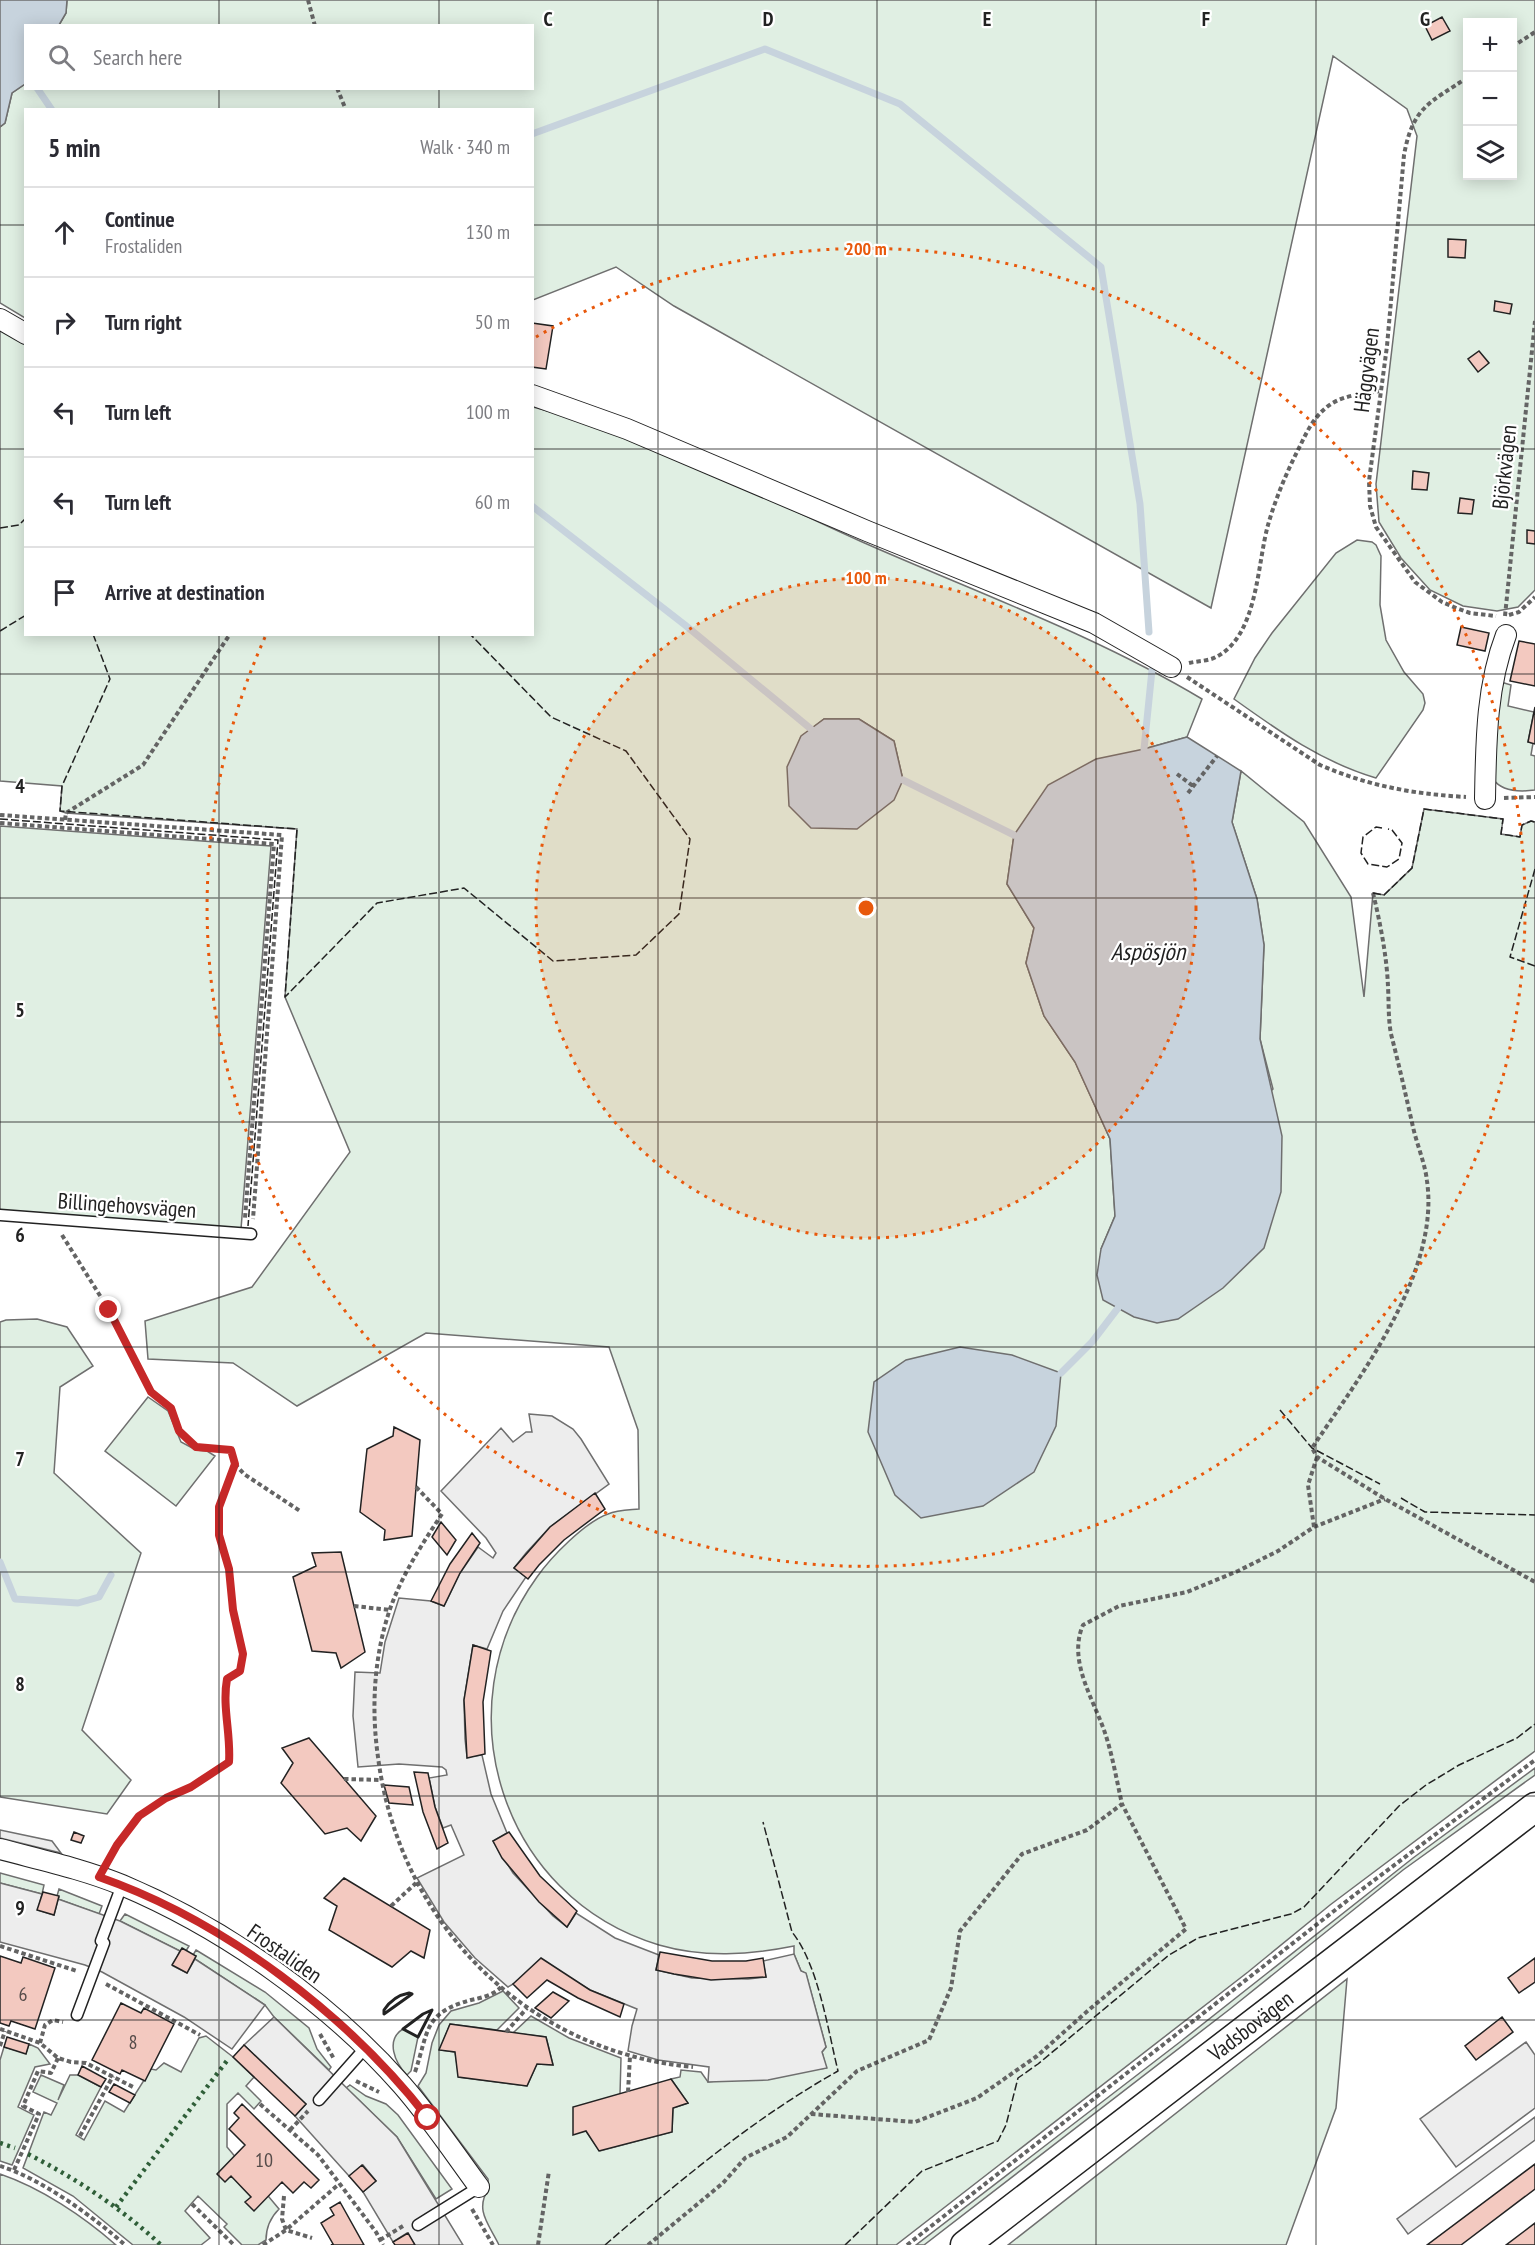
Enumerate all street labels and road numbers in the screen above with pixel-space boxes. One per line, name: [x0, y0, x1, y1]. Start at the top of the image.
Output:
street label: Häggvägen: [1347, 326, 1385, 414]
street label: Björkvägen: [1486, 423, 1522, 511]
street label: Billingehovsvägen: [57, 1186, 197, 1224]
street label: Frostaliden: [242, 1917, 328, 1989]
street label: Vadsbovägen: [1202, 1984, 1298, 2068]

